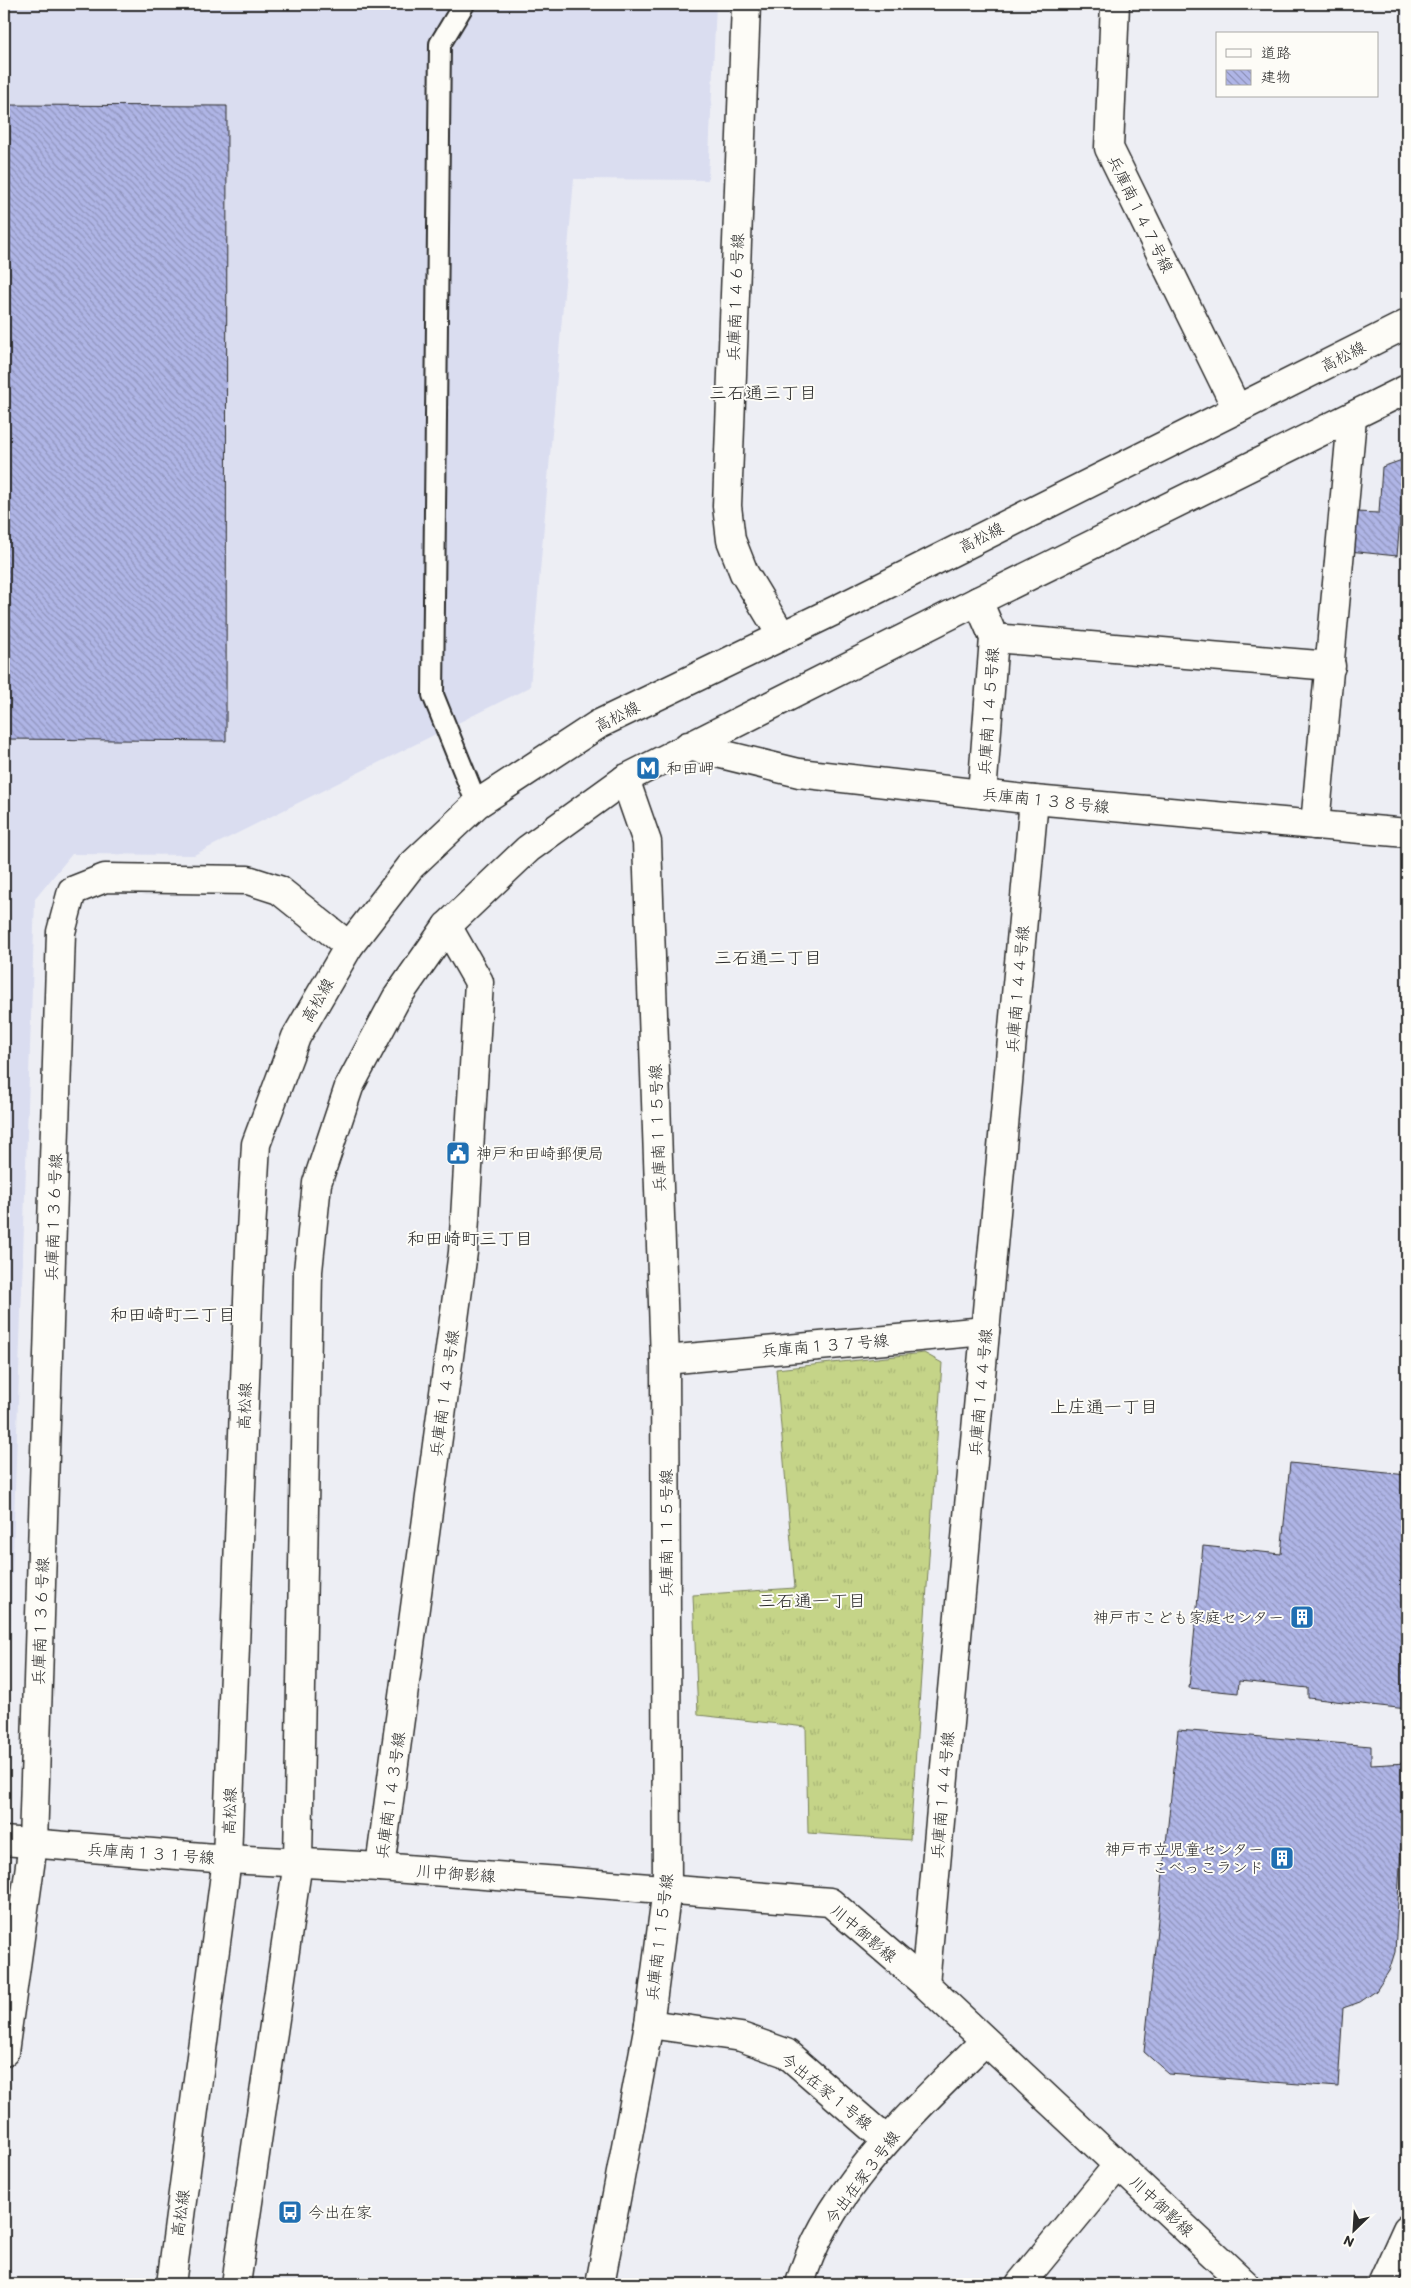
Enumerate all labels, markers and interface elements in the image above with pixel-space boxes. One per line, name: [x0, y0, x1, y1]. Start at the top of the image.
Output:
legend: [1216, 32, 1378, 98]
text: 道路: [1261, 44, 1291, 62]
text: 建物: [1261, 68, 1291, 86]
street label: 兵庫南１４７号線: [1104, 153, 1177, 276]
street label: 兵庫南１４６号線: [724, 233, 747, 361]
street label: 高松線: [1318, 337, 1369, 376]
district label: 三石通三丁目: [709, 382, 817, 404]
street label: 高松線: [956, 518, 1007, 557]
street label: 兵庫南１４５号線: [975, 647, 1002, 776]
street label: 高松線: [592, 697, 643, 736]
metro station icon: 和田岬: [635, 755, 661, 781]
place label: 和田岬: [666, 759, 714, 778]
street label: 兵庫南１３８号線: [981, 784, 1111, 817]
street label: 兵庫南１４４号線: [1002, 924, 1033, 1054]
district label: 三石通二丁目: [714, 947, 822, 969]
street label: 高松線: [297, 975, 338, 1026]
street label: 兵庫南１１５号線: [646, 1064, 669, 1192]
public building icon: 神戸和田崎郵便局: [445, 1140, 471, 1166]
place label: 神戸和田崎郵便局: [476, 1144, 604, 1163]
street label: 兵庫南１３６号線: [42, 1153, 65, 1281]
district label: 和田崎町三丁目: [407, 1228, 533, 1250]
district label: 和田崎町二丁目: [110, 1304, 236, 1326]
street label: 兵庫南１４４号線: [965, 1327, 996, 1457]
street label: 兵庫南１４３号線: [426, 1328, 463, 1458]
street label: 兵庫南１３７号線: [760, 1330, 890, 1361]
street label: 高松線: [234, 1382, 255, 1430]
district label: 上庄通一丁目: [1050, 1396, 1158, 1418]
street label: 兵庫南１１５号線: [657, 1469, 676, 1597]
street label: 兵庫南１３６号線: [29, 1557, 52, 1685]
district label: 三石通一丁目: [758, 1590, 866, 1612]
building icon: 神戸市こども家庭センター: [1289, 1604, 1315, 1630]
place label: 神戸市こども家庭センター: [1093, 1608, 1284, 1627]
street label: 兵庫南１４３号線: [372, 1730, 409, 1860]
street label: 兵庫南１４４号線: [927, 1730, 958, 1860]
street label: 高松線: [219, 1787, 240, 1835]
street label: 兵庫南１３１号線: [86, 1840, 215, 1867]
place label: 神戸市立児童センター こべっこランド: [1105, 1840, 1264, 1877]
building icon: 神戸市立児童センター こべっこランド: [1269, 1845, 1295, 1871]
street label: 川中御影線: [415, 1861, 497, 1886]
street label: 兵庫南１１５号線: [642, 1872, 677, 2002]
street label: 川中御影線: [827, 1900, 900, 1966]
street label: 今出在家１号線: [777, 2049, 876, 2134]
street label: 今出在家３号線: [821, 2127, 904, 2228]
street label: 川中御影線: [1126, 2172, 1197, 2241]
street label: 高松線: [168, 2188, 193, 2238]
bus stop icon: 今出在家: [277, 2199, 303, 2225]
place label: 今出在家: [308, 2203, 372, 2222]
north arrow: [1328, 2206, 1378, 2256]
text: N: [1341, 2232, 1357, 2251]

